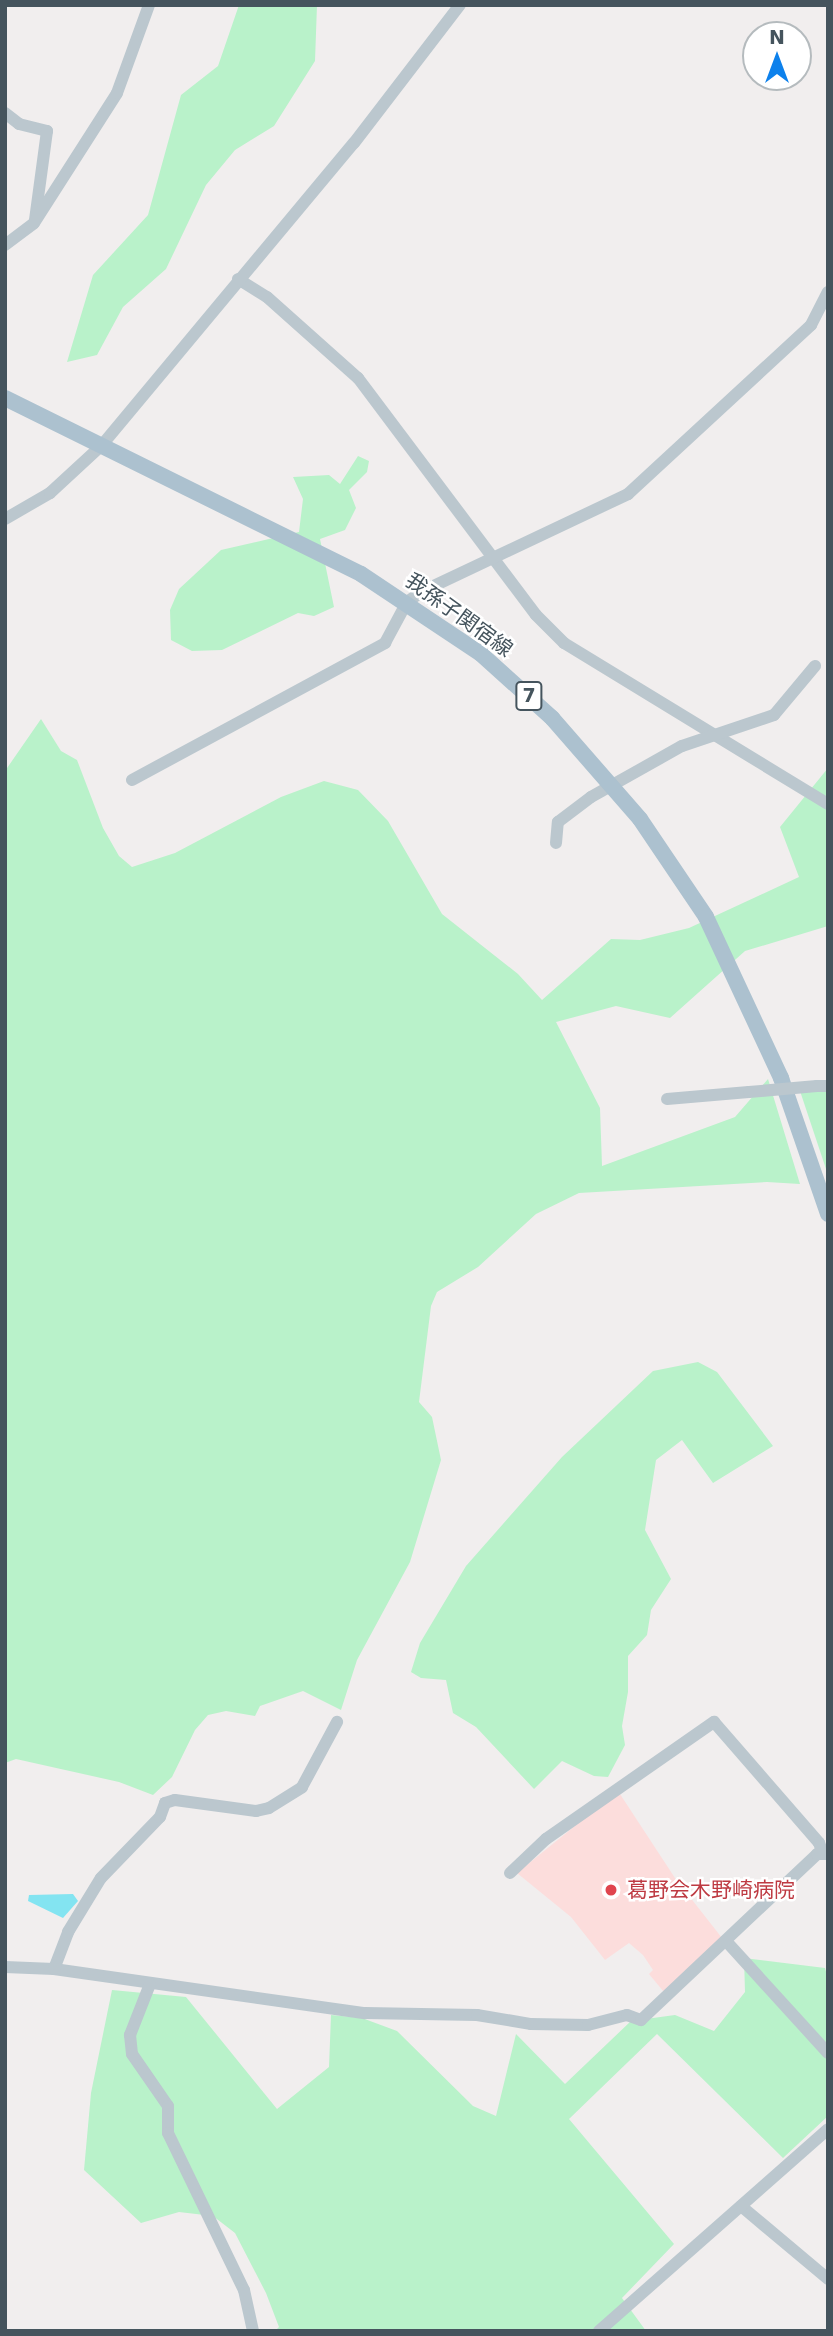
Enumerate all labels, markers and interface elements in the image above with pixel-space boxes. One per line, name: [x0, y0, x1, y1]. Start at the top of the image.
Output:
north arrow: [742, 21, 812, 91]
text: N: [769, 26, 785, 48]
street label: 我孫子関宿線: [401, 568, 517, 662]
road number: 7: [515, 680, 543, 712]
place label: 葛野会木野崎病院: [627, 1877, 795, 1903]
marker: 葛野会木野崎病院: [601, 1880, 621, 1900]

